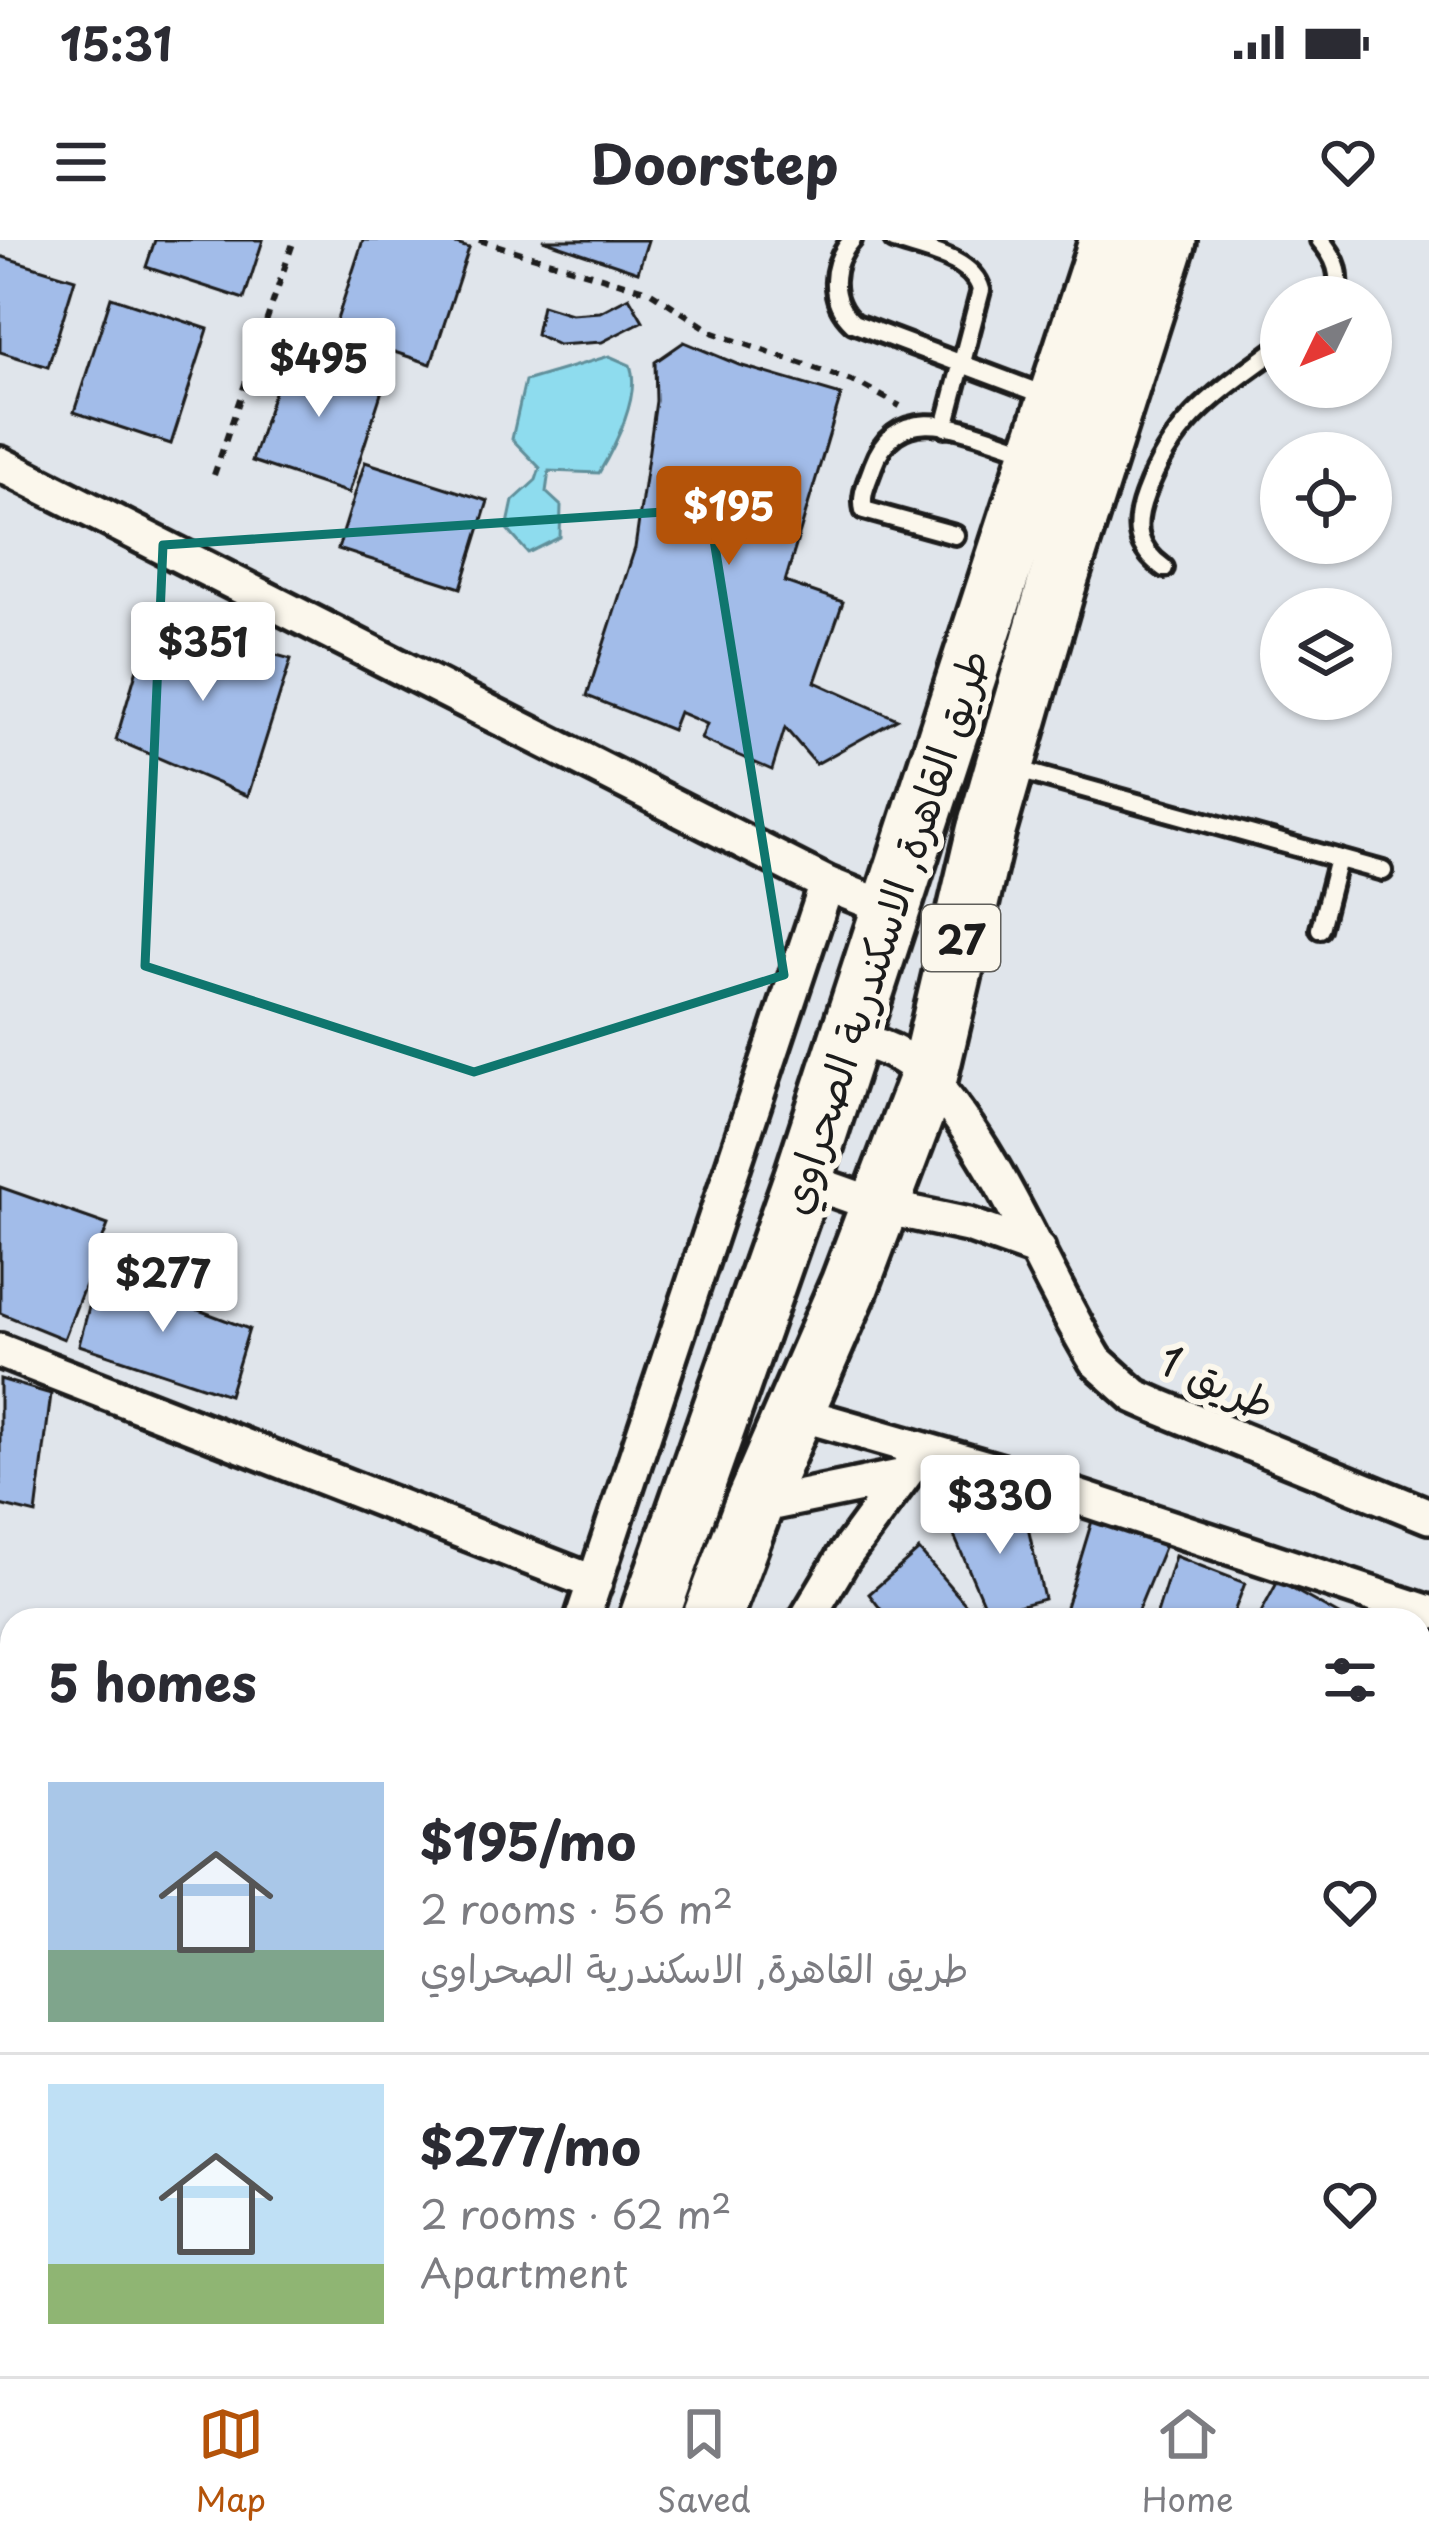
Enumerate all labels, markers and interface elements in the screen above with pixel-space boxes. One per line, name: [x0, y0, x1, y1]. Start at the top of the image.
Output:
text: 15:31: [60, 8, 172, 76]
text: Doorstep: [590, 122, 839, 203]
icon: menu: [48, 129, 114, 195]
icon: heart: [1315, 129, 1381, 195]
north arrow: [1260, 276, 1392, 408]
map controls: [1260, 276, 1392, 720]
pin: $495: [248, 318, 390, 420]
text: $495: [269, 327, 369, 386]
button: locate: [1260, 432, 1392, 564]
pin: $195: [658, 466, 800, 568]
text: $195: [683, 475, 775, 534]
button: layers: [1260, 588, 1392, 720]
pin: $351: [132, 602, 274, 704]
text: $351: [158, 611, 248, 670]
street label: طريق القاهرة, الاسكندرية الصحراوي: [761, 640, 1005, 1222]
road number: 27: [922, 905, 1000, 971]
pin: $277: [92, 1233, 234, 1335]
text: $277: [116, 1242, 211, 1301]
street label: طريق 1: [1150, 1327, 1286, 1433]
pin: $330: [929, 1455, 1071, 1557]
text: $330: [948, 1464, 1052, 1523]
text: 5 homes: [48, 1642, 257, 1719]
icon: filters: [1317, 1647, 1383, 1713]
text: $195/mo: [420, 1801, 636, 1878]
icon: home: [144, 1830, 288, 1974]
icon: heart: [1317, 1869, 1383, 1935]
text: 2 rooms · 56 m²: [420, 1878, 733, 1937]
text: طريق القاهرة, الاسكندرية الصحراوي: [420, 1937, 969, 1996]
text: $277/mo: [420, 2106, 641, 2183]
icon: home: [144, 2132, 288, 2276]
icon: heart: [1317, 2171, 1383, 2237]
text: 2 rooms · 62 m²: [420, 2183, 732, 2242]
text: Apartment: [420, 2242, 628, 2301]
tab: Map: [196, 2401, 266, 2523]
tab: Saved: [657, 2401, 751, 2523]
tab: Home: [1142, 2401, 1233, 2523]

